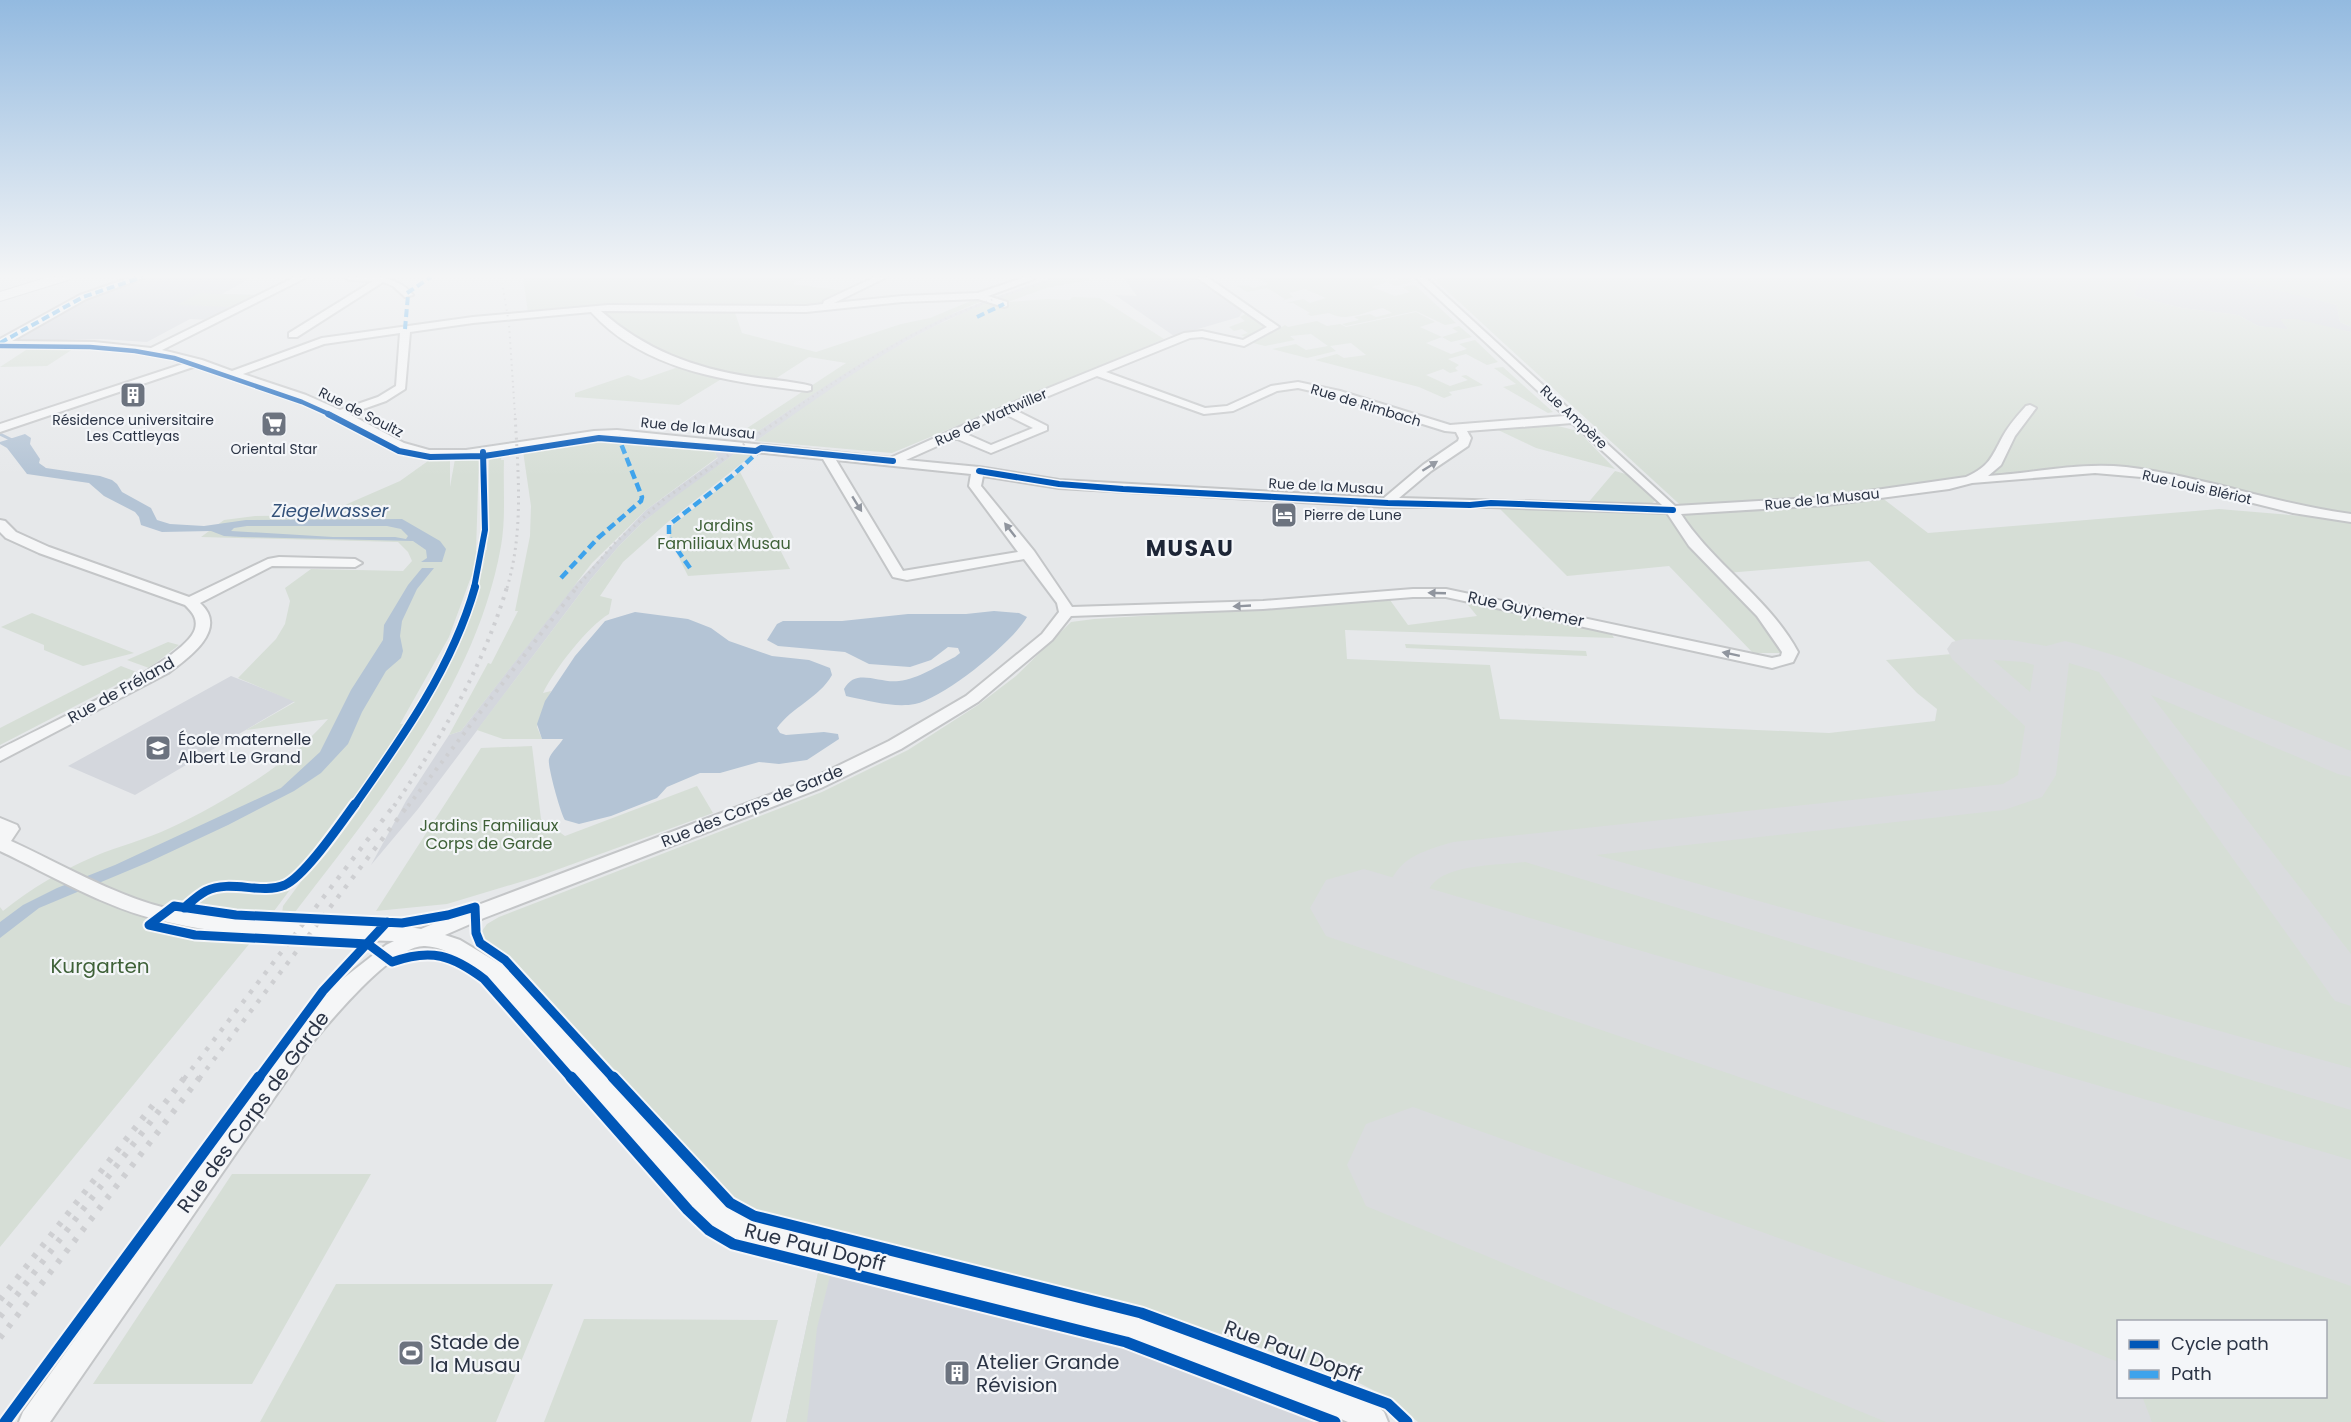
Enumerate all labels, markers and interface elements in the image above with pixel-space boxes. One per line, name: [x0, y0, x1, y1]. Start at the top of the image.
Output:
street label: Rue de Rimbach: [1308, 379, 1424, 431]
building icon: Résidence universitaire Les Cattleyas: [118, 380, 148, 410]
street label: Rue Ampère: [1536, 380, 1612, 454]
street label: Rue de Soultz: [315, 382, 407, 442]
street label: Rue de Wattwiller: [932, 383, 1050, 451]
supermarket icon: Oriental Star: [259, 409, 289, 439]
place label: Résidence universitaire Les Cattleyas: [52, 410, 214, 446]
street label: Rue de la Musau: [640, 412, 756, 444]
place label: Oriental Star: [230, 439, 318, 459]
one-way arrow: [1422, 461, 1438, 472]
street label: Rue Louis Blériot: [2140, 465, 2254, 509]
street label: Rue de la Musau: [1268, 473, 1384, 499]
street label: Rue de la Musau: [1764, 483, 1880, 515]
one-way arrow: [851, 495, 862, 512]
water label: Ziegelwasser: [271, 498, 390, 523]
hotel icon: Pierre de Lune: [1269, 500, 1299, 530]
place label: Pierre de Lune: [1304, 505, 1402, 525]
park label: Jardins Familiaux Musau: [657, 514, 791, 555]
one-way arrow: [1004, 522, 1017, 538]
district label: MUSAU: [1146, 533, 1234, 564]
street label: Rue Guynemer: [1466, 585, 1586, 633]
one-way arrow: [1427, 588, 1446, 598]
one-way arrow: [1233, 602, 1252, 611]
one-way arrow: [1721, 648, 1740, 658]
street label: Rue de Fréland: [63, 651, 179, 729]
place label: École maternelle Albert Le Grand: [178, 728, 311, 769]
school or university icon: École maternelle Albert Le Grand: [143, 733, 173, 763]
street label: Rue des Corps de Garde: [658, 759, 847, 853]
park label: Jardins Familiaux Corps de Garde: [420, 814, 559, 855]
park label: Kurgarten: [50, 952, 150, 980]
street label: Rue des Corps de Garde: [170, 1005, 336, 1219]
street label: Rue Paul Dopff: [742, 1216, 888, 1278]
street label: Rue Paul Dopff: [1220, 1313, 1366, 1389]
legend: [2117, 1320, 2327, 1398]
place label: Stade de la Musau: [430, 1328, 521, 1379]
text: Cycle path: [2171, 1331, 2269, 1356]
sports icon: Stade de la Musau: [396, 1338, 426, 1368]
place label: Atelier Grande Révision: [976, 1348, 1119, 1399]
building icon: Atelier Grande Révision: [942, 1358, 972, 1388]
text: Path: [2171, 1361, 2212, 1386]

